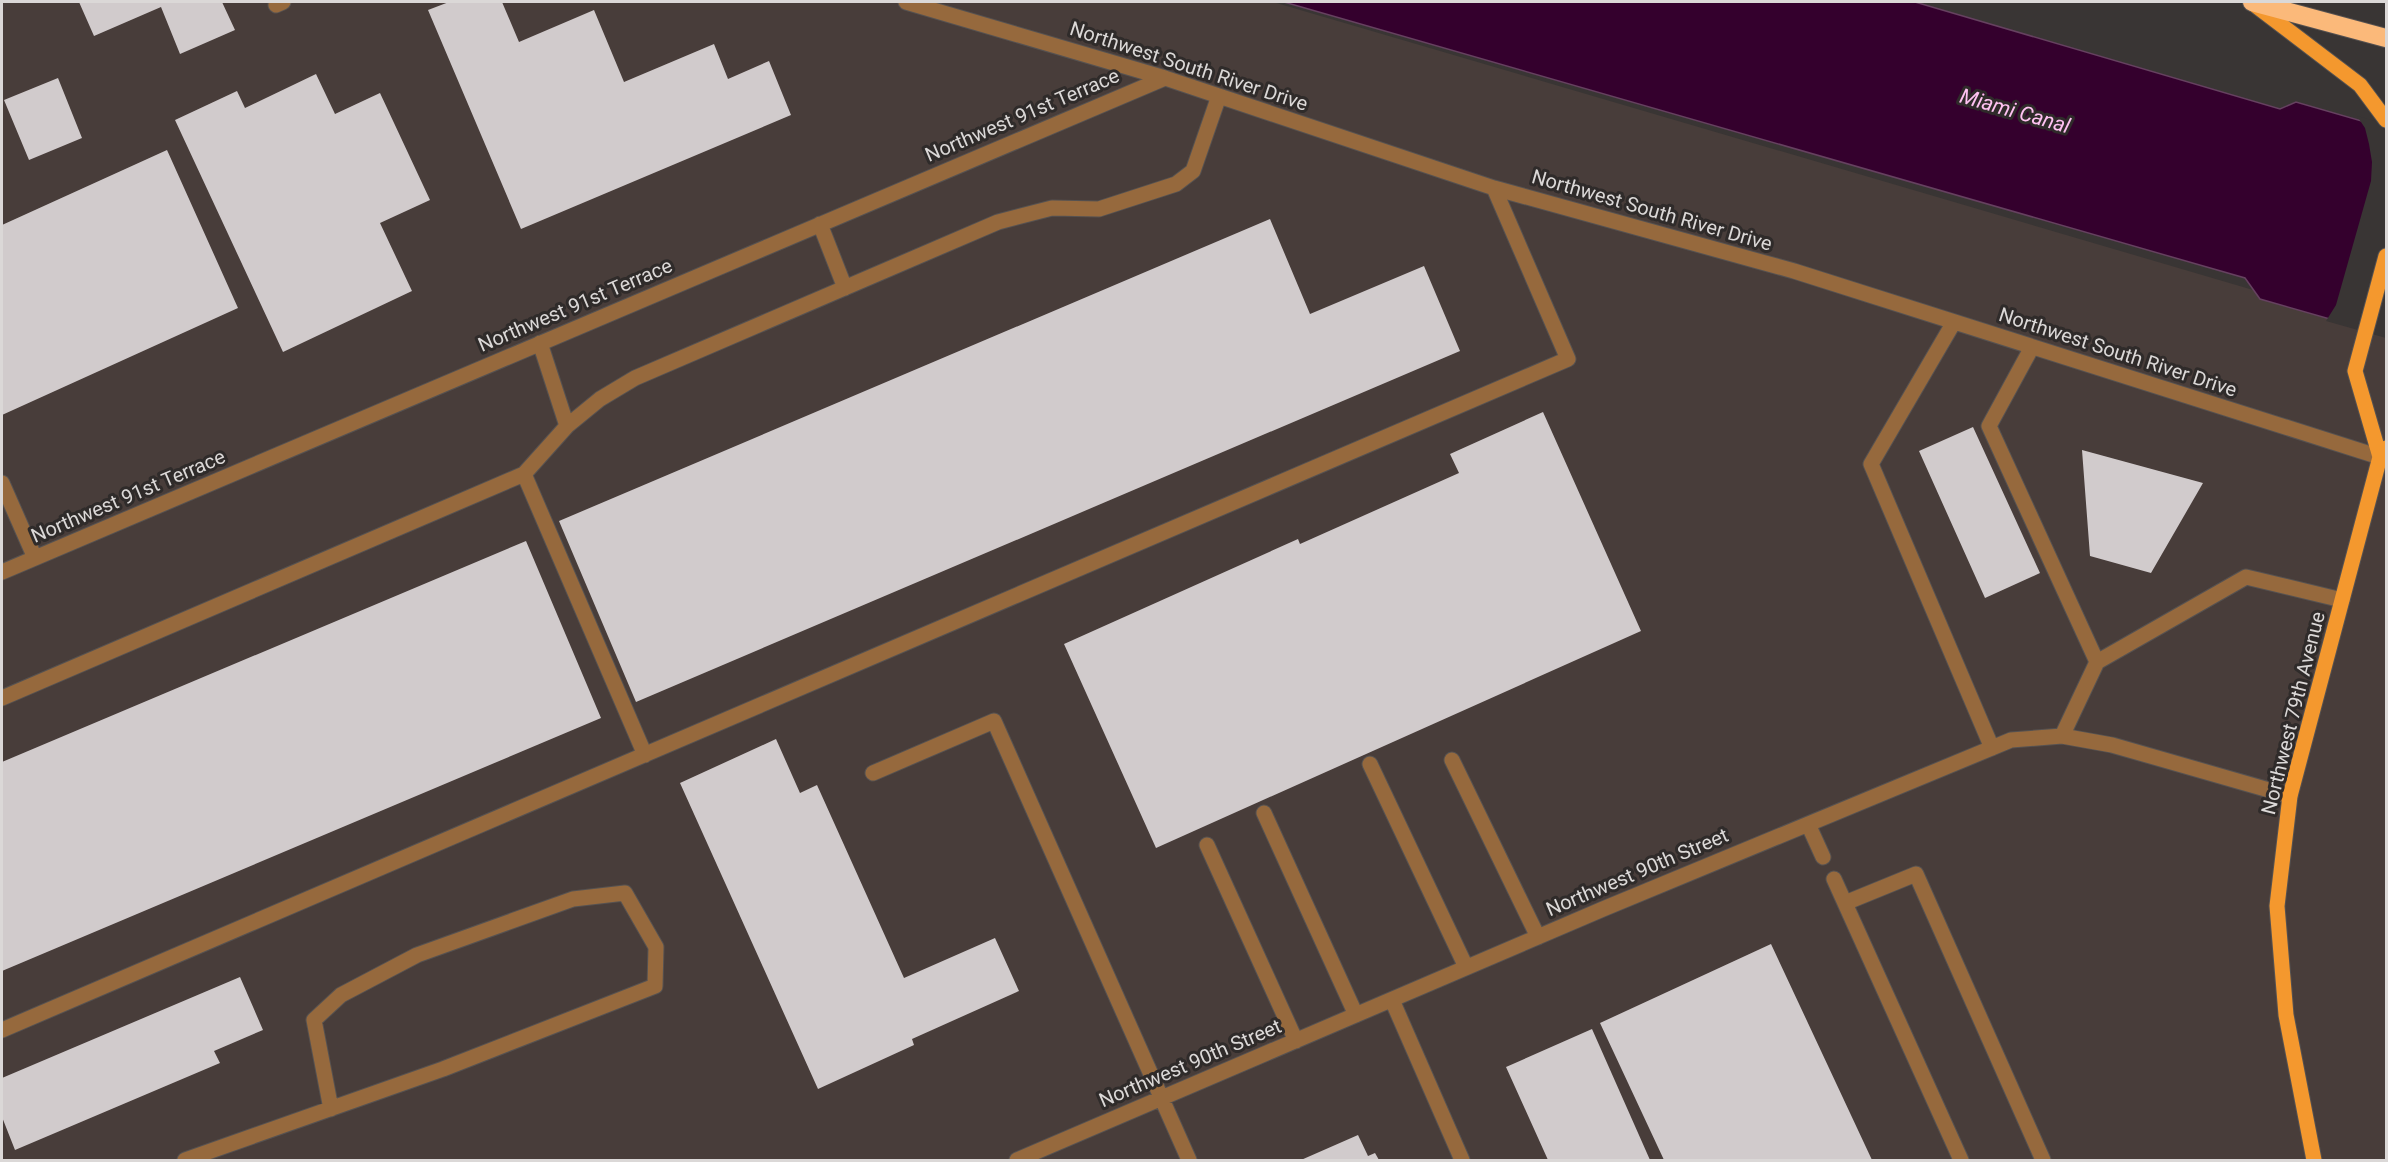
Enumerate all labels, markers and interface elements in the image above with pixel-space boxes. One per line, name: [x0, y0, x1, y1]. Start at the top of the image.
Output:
street label: Northwest South River Drive: [1067, 16, 1311, 116]
street label: Northwest 91st Terrace: [921, 63, 1123, 167]
water label: Miami Canal: [1957, 84, 2074, 138]
street label: Northwest South River Drive: [1529, 164, 1775, 256]
street label: Northwest 91st Terrace: [474, 253, 676, 357]
street label: Northwest South River Drive: [1996, 302, 2240, 402]
street label: Northwest 91st Terrace: [27, 444, 229, 548]
street label: Northwest 79th Avenue: [2256, 609, 2330, 817]
street label: Northwest 90th Street: [1542, 823, 1732, 921]
street label: Northwest 90th Street: [1095, 1014, 1285, 1112]

